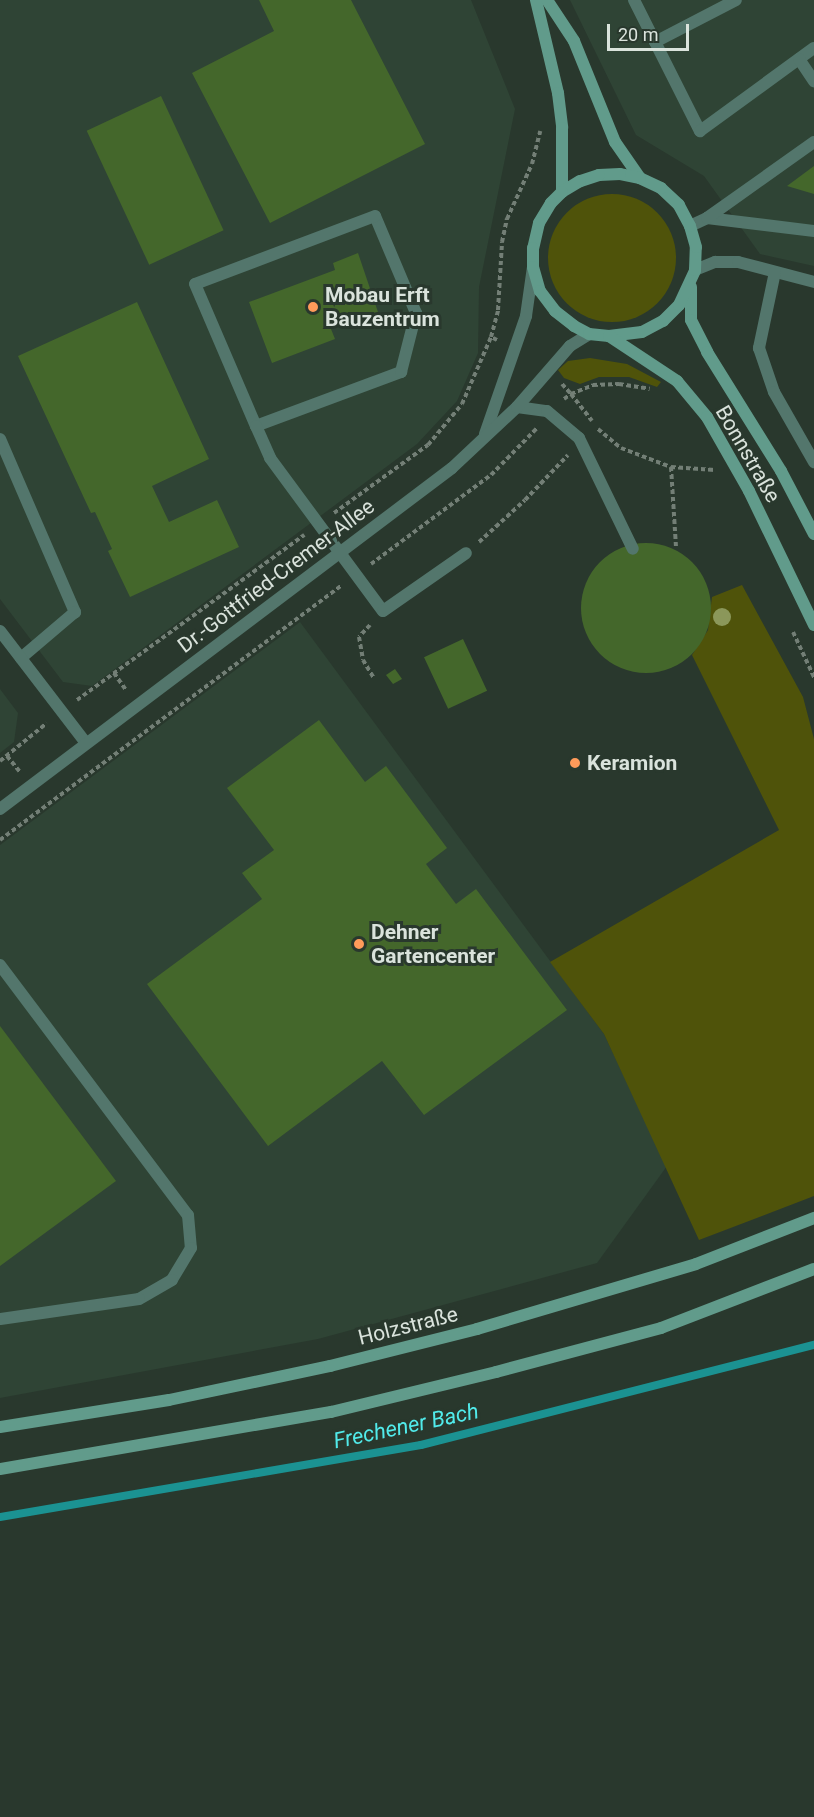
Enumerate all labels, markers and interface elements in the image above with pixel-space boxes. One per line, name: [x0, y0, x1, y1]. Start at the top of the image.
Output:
scale bar: [610, 12, 692, 50]
text: 20 m: [618, 24, 658, 45]
place label: Mobau Erft Bauzentrum: [325, 282, 440, 332]
marker: Mobau Erft Bauzentrum: [306, 300, 320, 314]
street label: Bonnstraße: [710, 401, 786, 507]
street label: Dr.-Gottfried-Cremer-Allee: [173, 494, 379, 658]
place label: Keramion: [587, 750, 677, 776]
marker: Keramion: [568, 756, 582, 770]
place label: Dehner Gartencenter: [371, 919, 495, 969]
marker: Dehner Gartencenter: [352, 937, 366, 951]
street label: Holzstraße: [355, 1301, 461, 1351]
water label: Frechener Bach: [331, 1398, 481, 1454]

